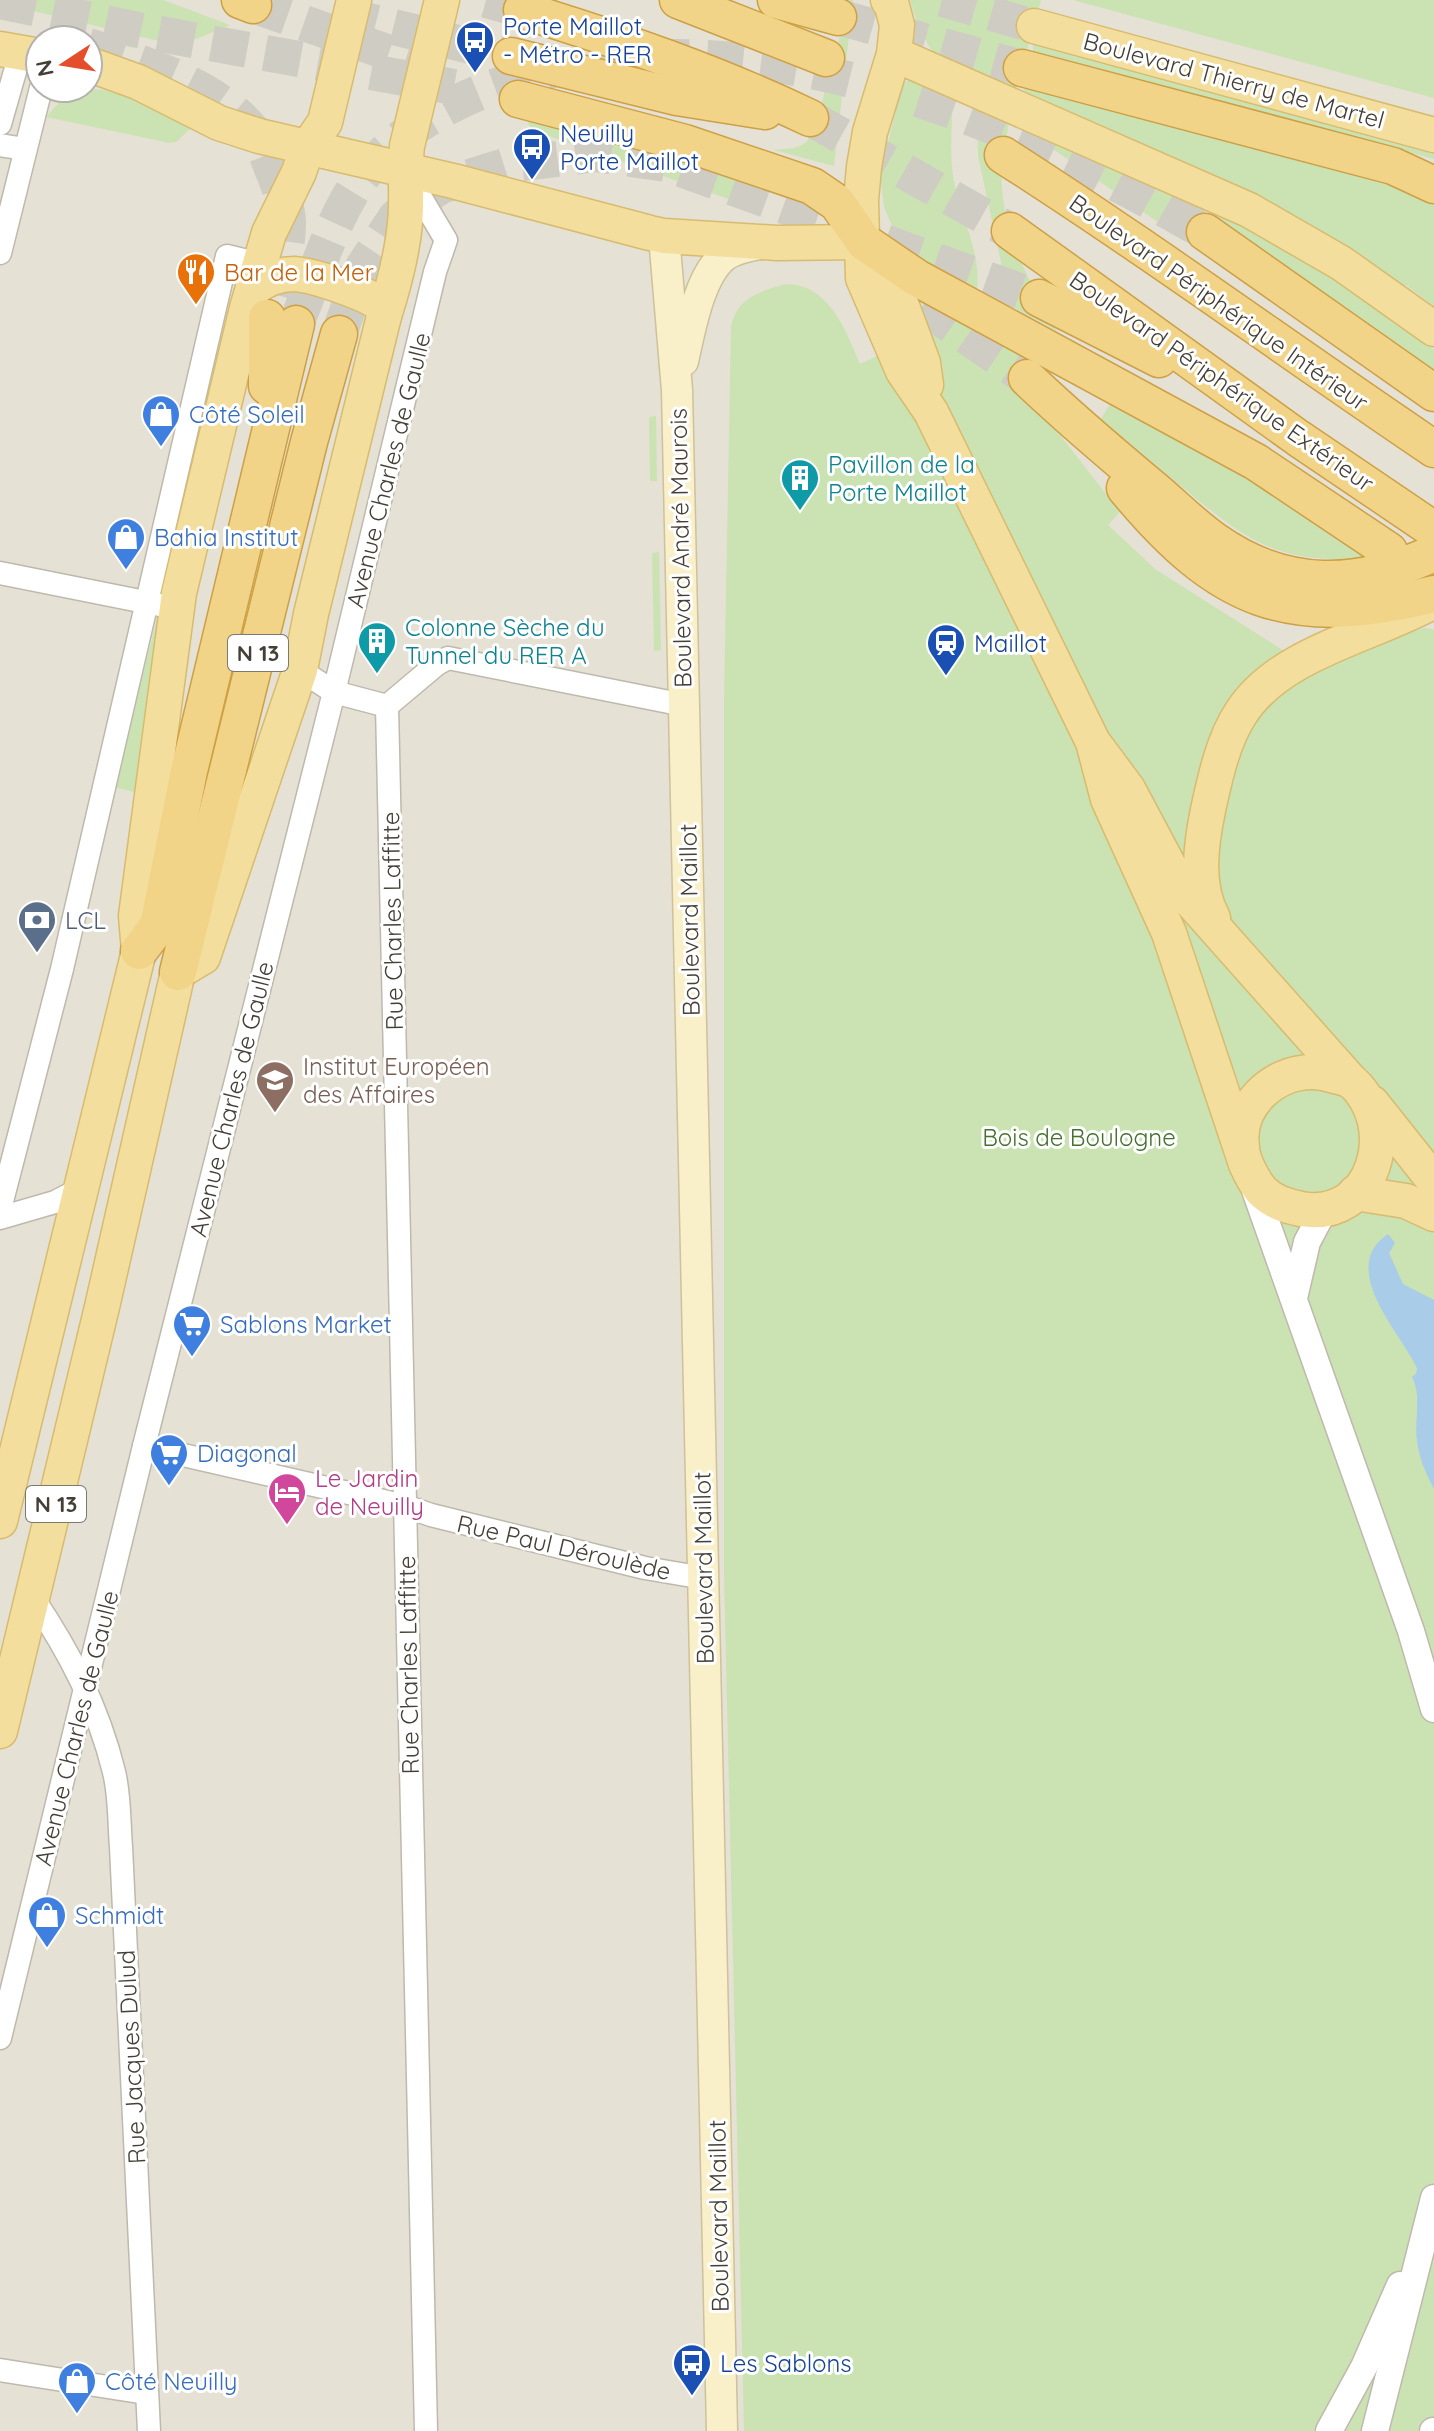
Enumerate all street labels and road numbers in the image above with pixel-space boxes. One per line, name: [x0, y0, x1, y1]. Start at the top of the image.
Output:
street label: Boulevard Thierry de Martel: [1080, 25, 1388, 135]
street label: Boulevard Périphérique Intérieur: [1064, 187, 1374, 417]
street label: Boulevard Périphérique Extérieur: [1064, 264, 1380, 498]
street label: Avenue Charles de Gaulle: [339, 329, 437, 611]
street label: Boulevard André Maurois: [663, 408, 697, 688]
road number: N 13: [228, 635, 288, 671]
street label: Rue Charles Laffitte: [375, 811, 409, 1031]
street label: Boulevard Maillot: [672, 824, 706, 1016]
street label: Avenue Charles de Gaulle: [182, 958, 280, 1240]
street label: Boulevard Maillot: [686, 1472, 720, 1664]
road number: N 13: [26, 1486, 86, 1522]
street label: Rue Paul Déroulède: [454, 1508, 674, 1586]
street label: Rue Charles Laffitte: [391, 1555, 425, 1775]
street label: Avenue Charles de Gaulle: [27, 1587, 125, 1869]
street label: Rue Jacques Dulud: [110, 1949, 152, 2165]
street label: Boulevard Maillot: [701, 2120, 735, 2312]

